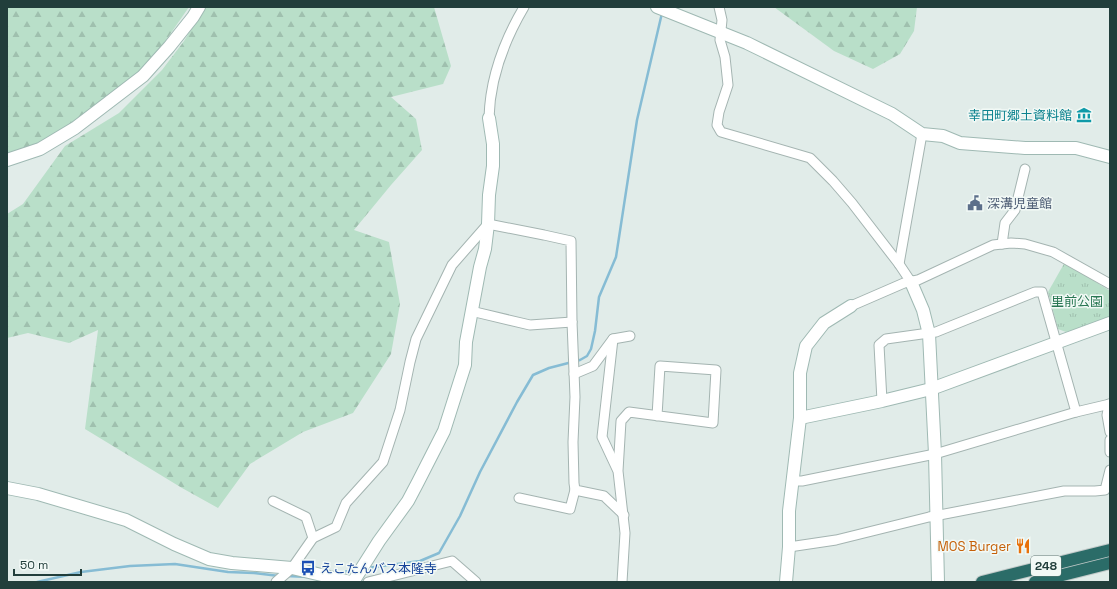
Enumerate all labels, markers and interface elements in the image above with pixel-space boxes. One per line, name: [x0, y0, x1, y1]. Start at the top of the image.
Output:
museum icon: 幸田町郷土資料館: [1075, 106, 1093, 124]
place label: 幸田町郷土資料館: [968, 107, 1072, 124]
public building icon: 深溝児童館: [966, 194, 984, 212]
place label: 深溝児童館: [987, 195, 1052, 212]
park label: 里前公園: [1051, 293, 1103, 310]
restaurant icon: MOS Burger: [1014, 537, 1032, 555]
place label: MOS Burger: [938, 538, 1011, 555]
scale bar: [14, 551, 81, 577]
road number: 248: [1031, 556, 1061, 576]
text: 50 m: [20, 557, 48, 573]
bus stop icon: えこたんバス本隆寺: [299, 559, 317, 577]
place label: えこたんバス本隆寺: [320, 560, 437, 577]

